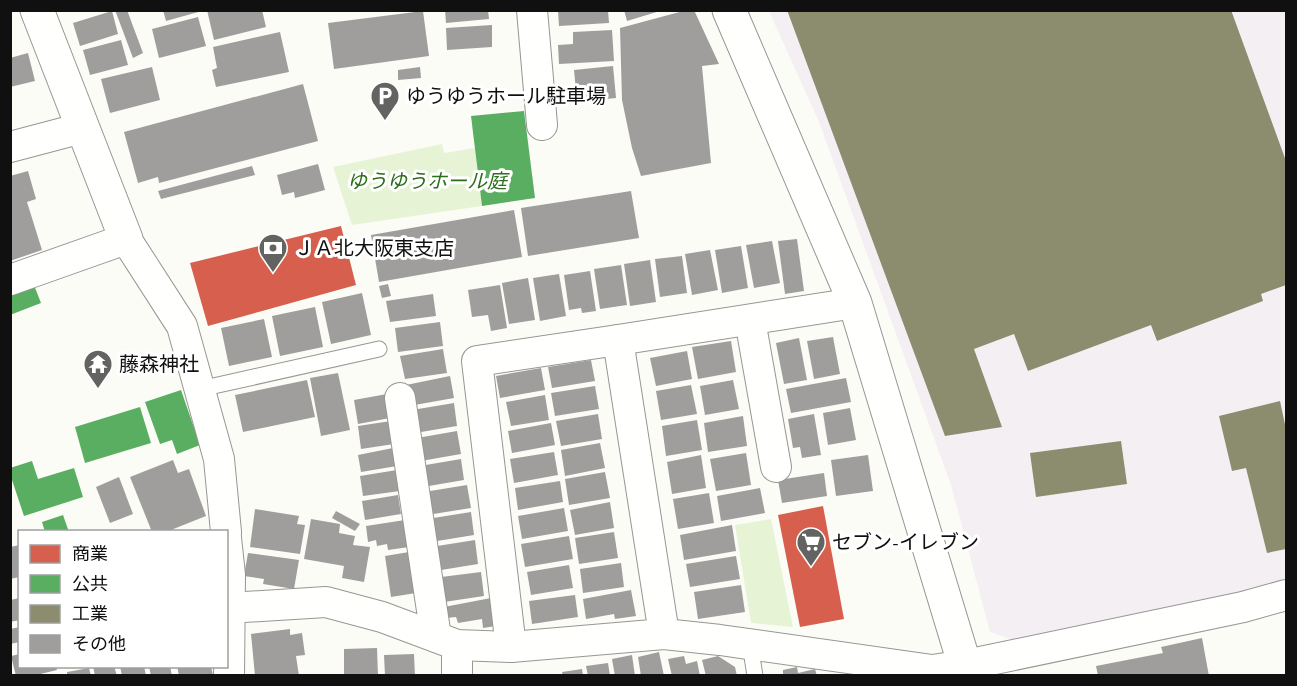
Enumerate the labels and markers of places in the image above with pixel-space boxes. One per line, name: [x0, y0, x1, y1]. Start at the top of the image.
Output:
parking icon: ゆうゆうホール駐車場: [369, 80, 401, 122]
place label: ゆうゆうホール駐車場: [406, 84, 606, 108]
bank icon: ＪＡ北大阪東支店: [257, 232, 289, 274]
place label: ＪＡ北大阪東支店: [294, 236, 454, 260]
temple icon: 藤森神社: [82, 348, 114, 390]
place label: 藤森神社: [119, 352, 199, 376]
supermarket icon: セブン-イレブン: [795, 526, 827, 568]
place label: セブン-イレブン: [832, 530, 979, 554]

